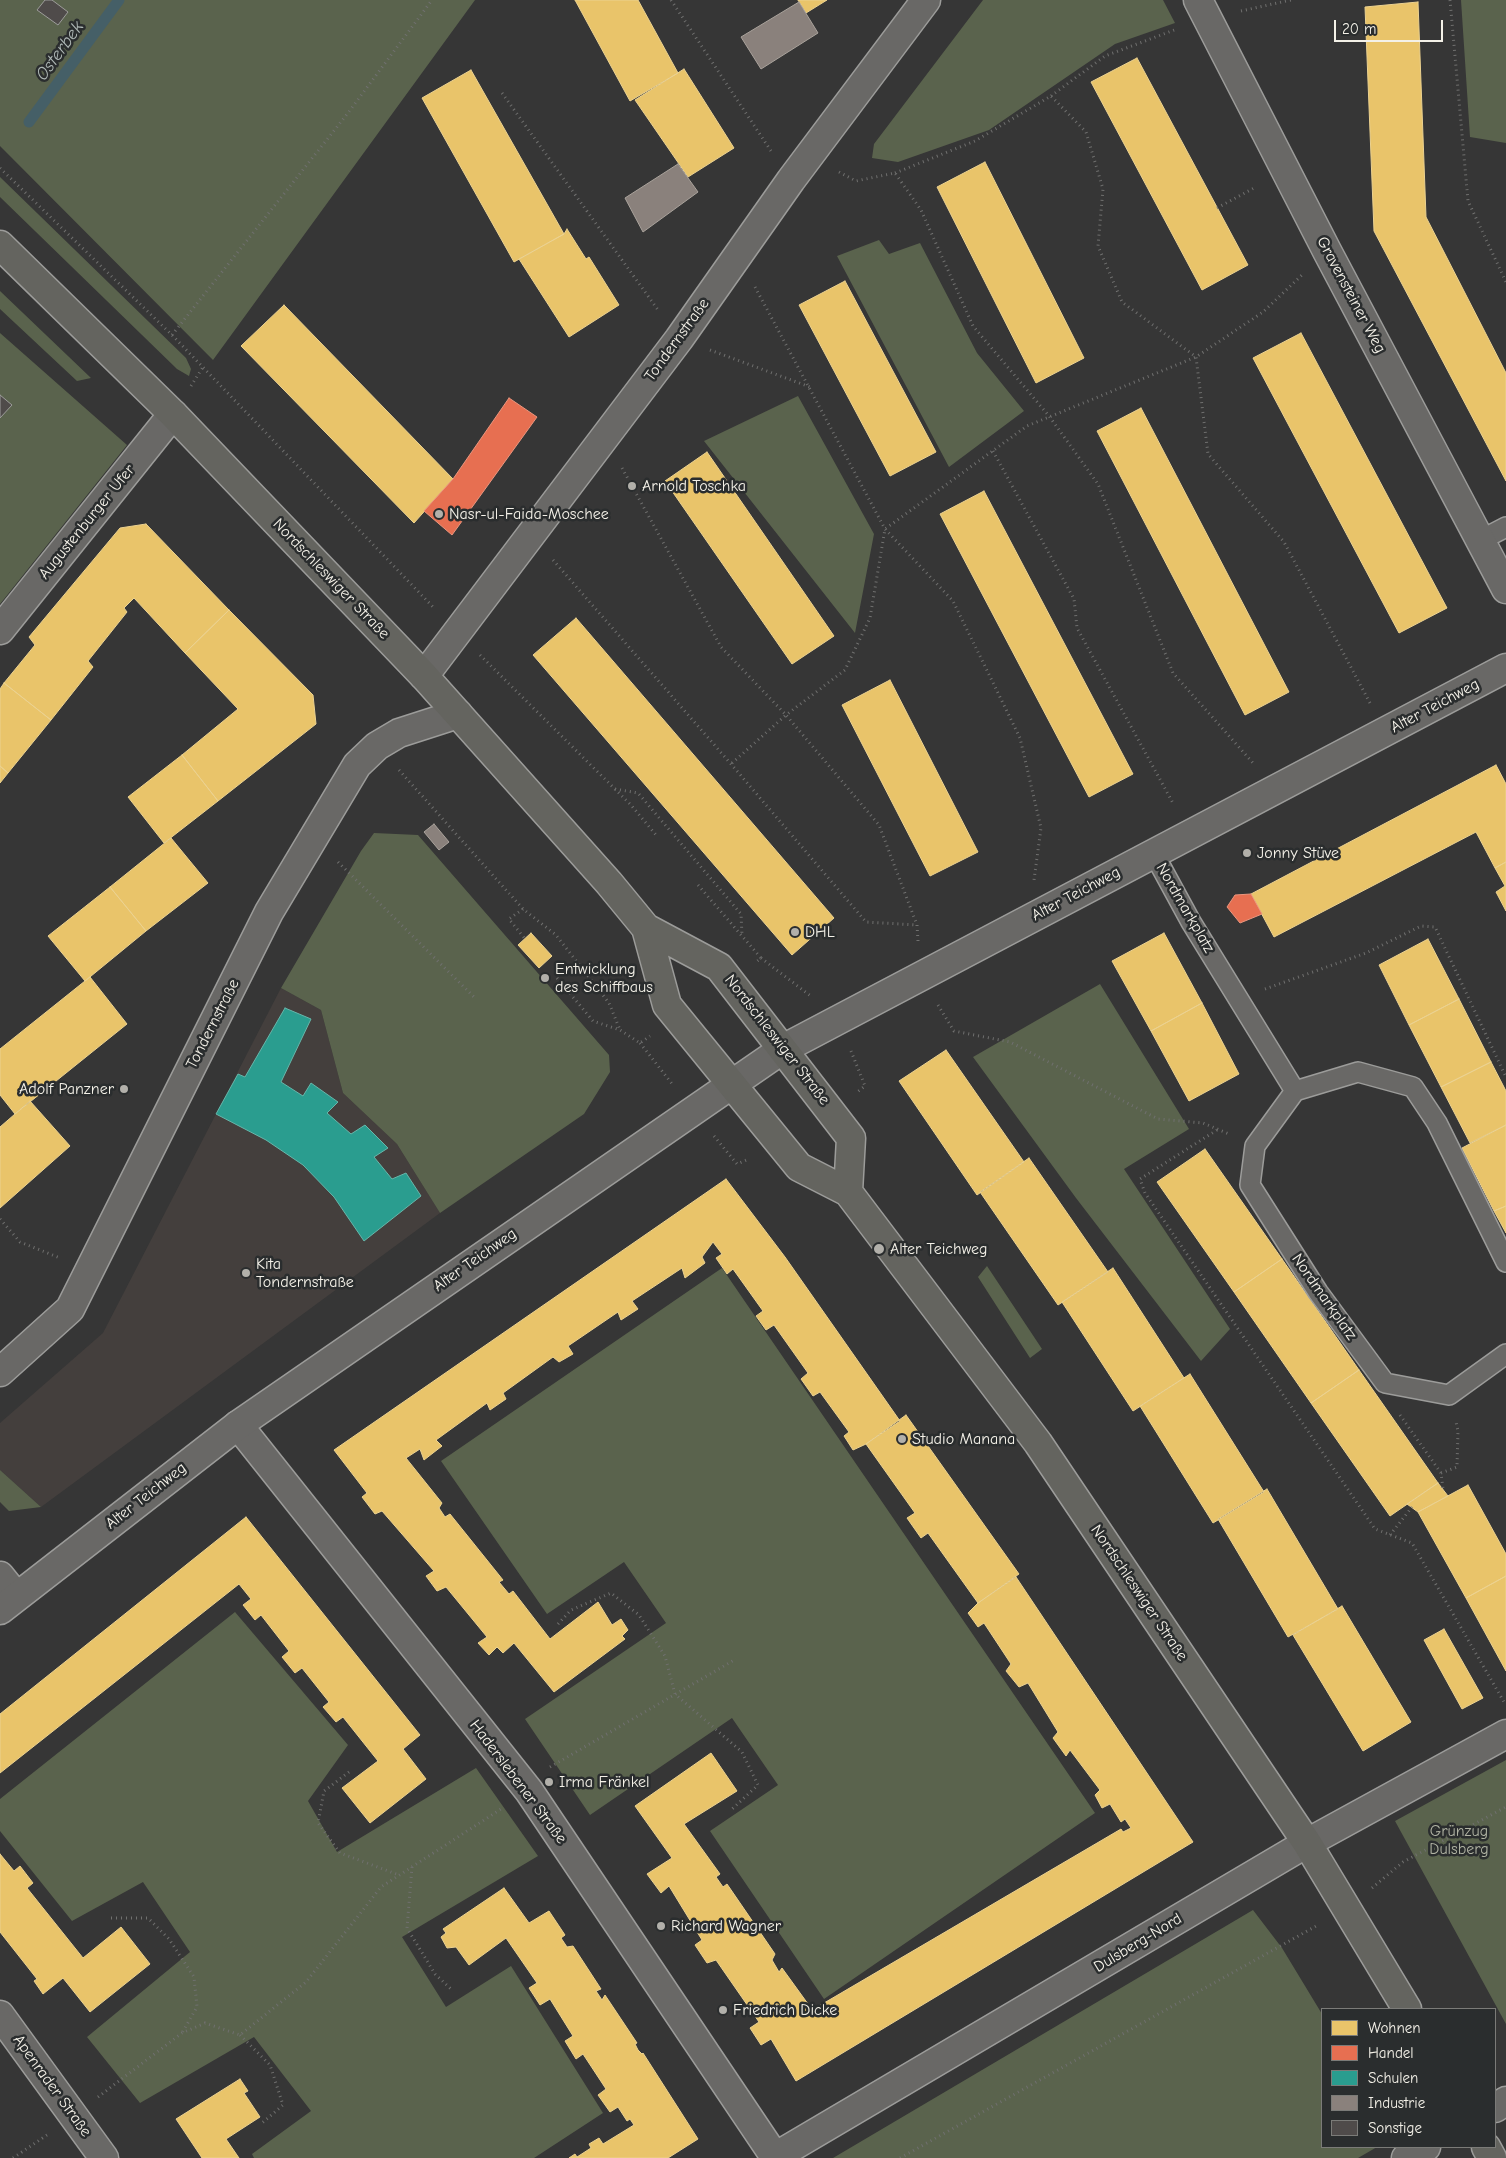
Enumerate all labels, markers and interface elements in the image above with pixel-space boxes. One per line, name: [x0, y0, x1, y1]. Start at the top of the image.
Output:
scale bar: [1336, 10, 1445, 42]
water label: Osterbek: [31, 17, 89, 85]
text: 20 m: [1342, 20, 1376, 38]
street label: Gravensteiner Weg: [1312, 233, 1390, 357]
street label: Tondernstraße: [640, 295, 714, 385]
street label: Augustenburger Ufer: [35, 461, 139, 583]
place label: Arnold Toschka: [642, 476, 746, 496]
marker: Arnold Toschka: [626, 480, 638, 492]
place label: Nasr-ul-Faida-Moschee: [449, 504, 609, 524]
marker: Nasr-ul-Faida-Moschee: [433, 508, 445, 520]
street label: Nordschleswiger Straße: [269, 515, 393, 643]
street label: Alter Teichweg: [1387, 675, 1483, 737]
place label: Jonny Stüve: [1257, 843, 1339, 863]
marker: Jonny Stüve: [1241, 847, 1253, 859]
street label: Nordmarkplatz: [1152, 860, 1218, 956]
street label: Alter Teichweg: [1028, 863, 1124, 925]
place label: DHL: [805, 922, 835, 942]
marker: DHL: [789, 926, 801, 938]
place label: Entwicklung des Schiffbaus: [555, 959, 653, 997]
street label: Nordschleswiger Straße: [720, 971, 834, 1109]
marker: Entwicklung des Schiffbaus: [539, 972, 551, 984]
street label: Tondernstraße: [182, 976, 244, 1072]
place label: Adolf Panzner: [19, 1079, 114, 1099]
marker: Adolf Panzner: [118, 1083, 130, 1095]
street label: Alter Teichweg: [430, 1224, 520, 1296]
place label: Alter Teichweg: [890, 1239, 987, 1259]
marker: Alter Teichweg: [872, 1242, 886, 1256]
street label: Nordmarkplatz: [1287, 1250, 1361, 1344]
place label: Kita Tondernstraße: [256, 1254, 354, 1292]
marker: Kita Tondernstraße: [240, 1267, 252, 1279]
place label: Studio Manana: [912, 1429, 1015, 1449]
marker: Studio Manana: [896, 1433, 908, 1445]
street label: Alter Teichweg: [102, 1458, 190, 1534]
street label: Nordschleswiger Straße: [1086, 1521, 1192, 1665]
street label: Haderslebener Straße: [465, 1716, 571, 1848]
place label: Irma Fränkel: [559, 1772, 650, 1792]
marker: Irma Fränkel: [543, 1776, 555, 1788]
park label: Grünzug Dulsberg: [1429, 1821, 1489, 1859]
street label: Dulsberg-Nord: [1091, 1909, 1185, 1977]
place label: Richard Wagner: [671, 1916, 781, 1936]
marker: Richard Wagner: [655, 1920, 667, 1932]
place label: Friedrich Dicke: [733, 2000, 837, 2020]
marker: Friedrich Dicke: [717, 2004, 729, 2016]
legend: [1321, 2008, 1496, 2148]
text: Wohnen: [1368, 2019, 1421, 2037]
street label: Apenrader Straße: [9, 2031, 95, 2141]
text: Handel: [1368, 2044, 1414, 2062]
text: Schulen: [1368, 2069, 1418, 2087]
text: Industrie: [1368, 2094, 1425, 2112]
text: Sonstige: [1368, 2119, 1422, 2137]

